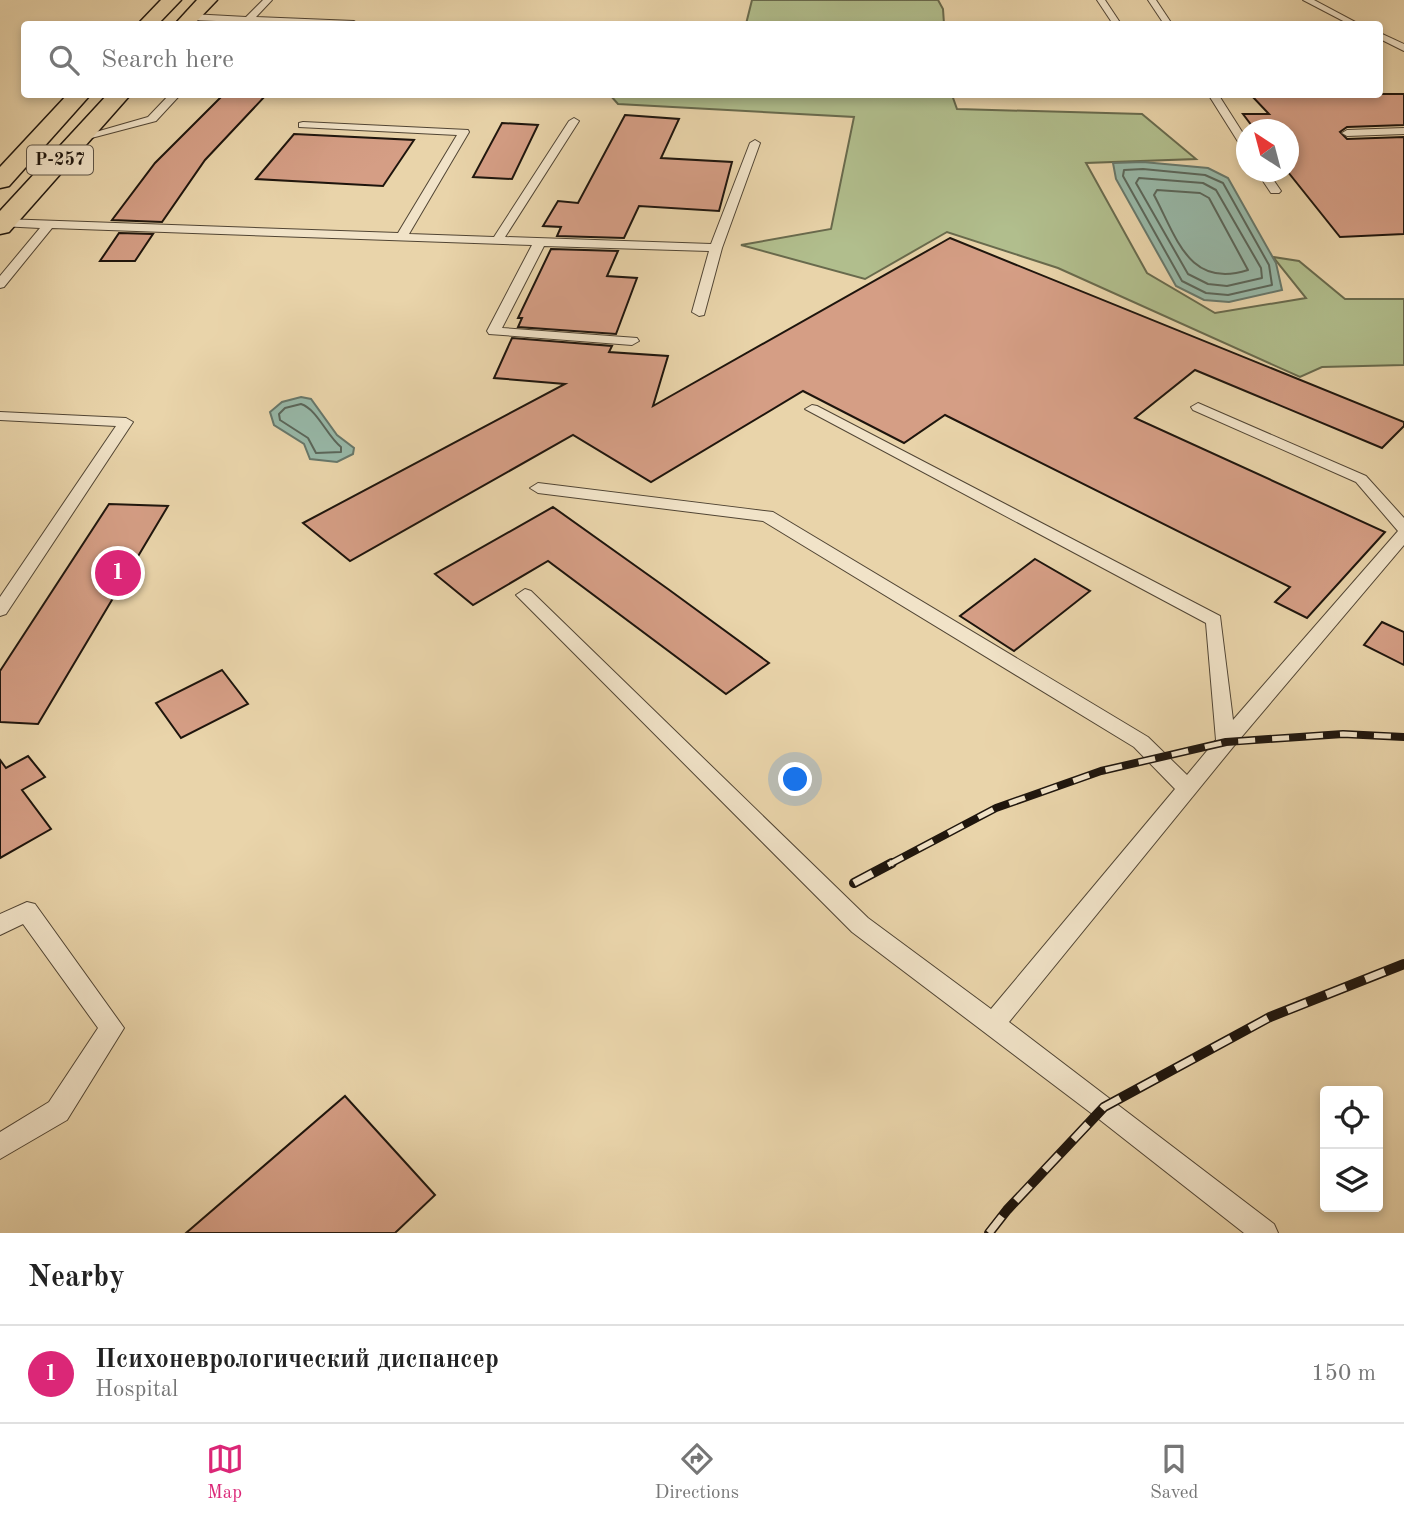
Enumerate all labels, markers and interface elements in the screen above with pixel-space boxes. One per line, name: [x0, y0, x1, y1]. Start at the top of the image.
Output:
search box: [21, 21, 1383, 98]
icon: search: [45, 41, 83, 79]
text: Search here: [101, 47, 234, 73]
north arrow: [1236, 119, 1299, 182]
road number: Р-257: [27, 146, 93, 174]
pin: 1: [95, 547, 141, 599]
your location: [778, 762, 812, 796]
map controls: [1320, 1086, 1383, 1212]
button: locate: [1320, 1086, 1383, 1149]
button: layers: [1320, 1149, 1383, 1212]
text: Nearby: [28, 1263, 125, 1293]
text: Психоневрологический диспансер: [95, 1347, 499, 1373]
text: 1: [44, 1362, 58, 1385]
text: 150 m: [1311, 1362, 1376, 1385]
text: Hospital: [95, 1378, 178, 1401]
tab: Map: [206, 1440, 244, 1505]
tab: Directions: [655, 1440, 739, 1505]
tab: Saved: [1150, 1440, 1198, 1505]

